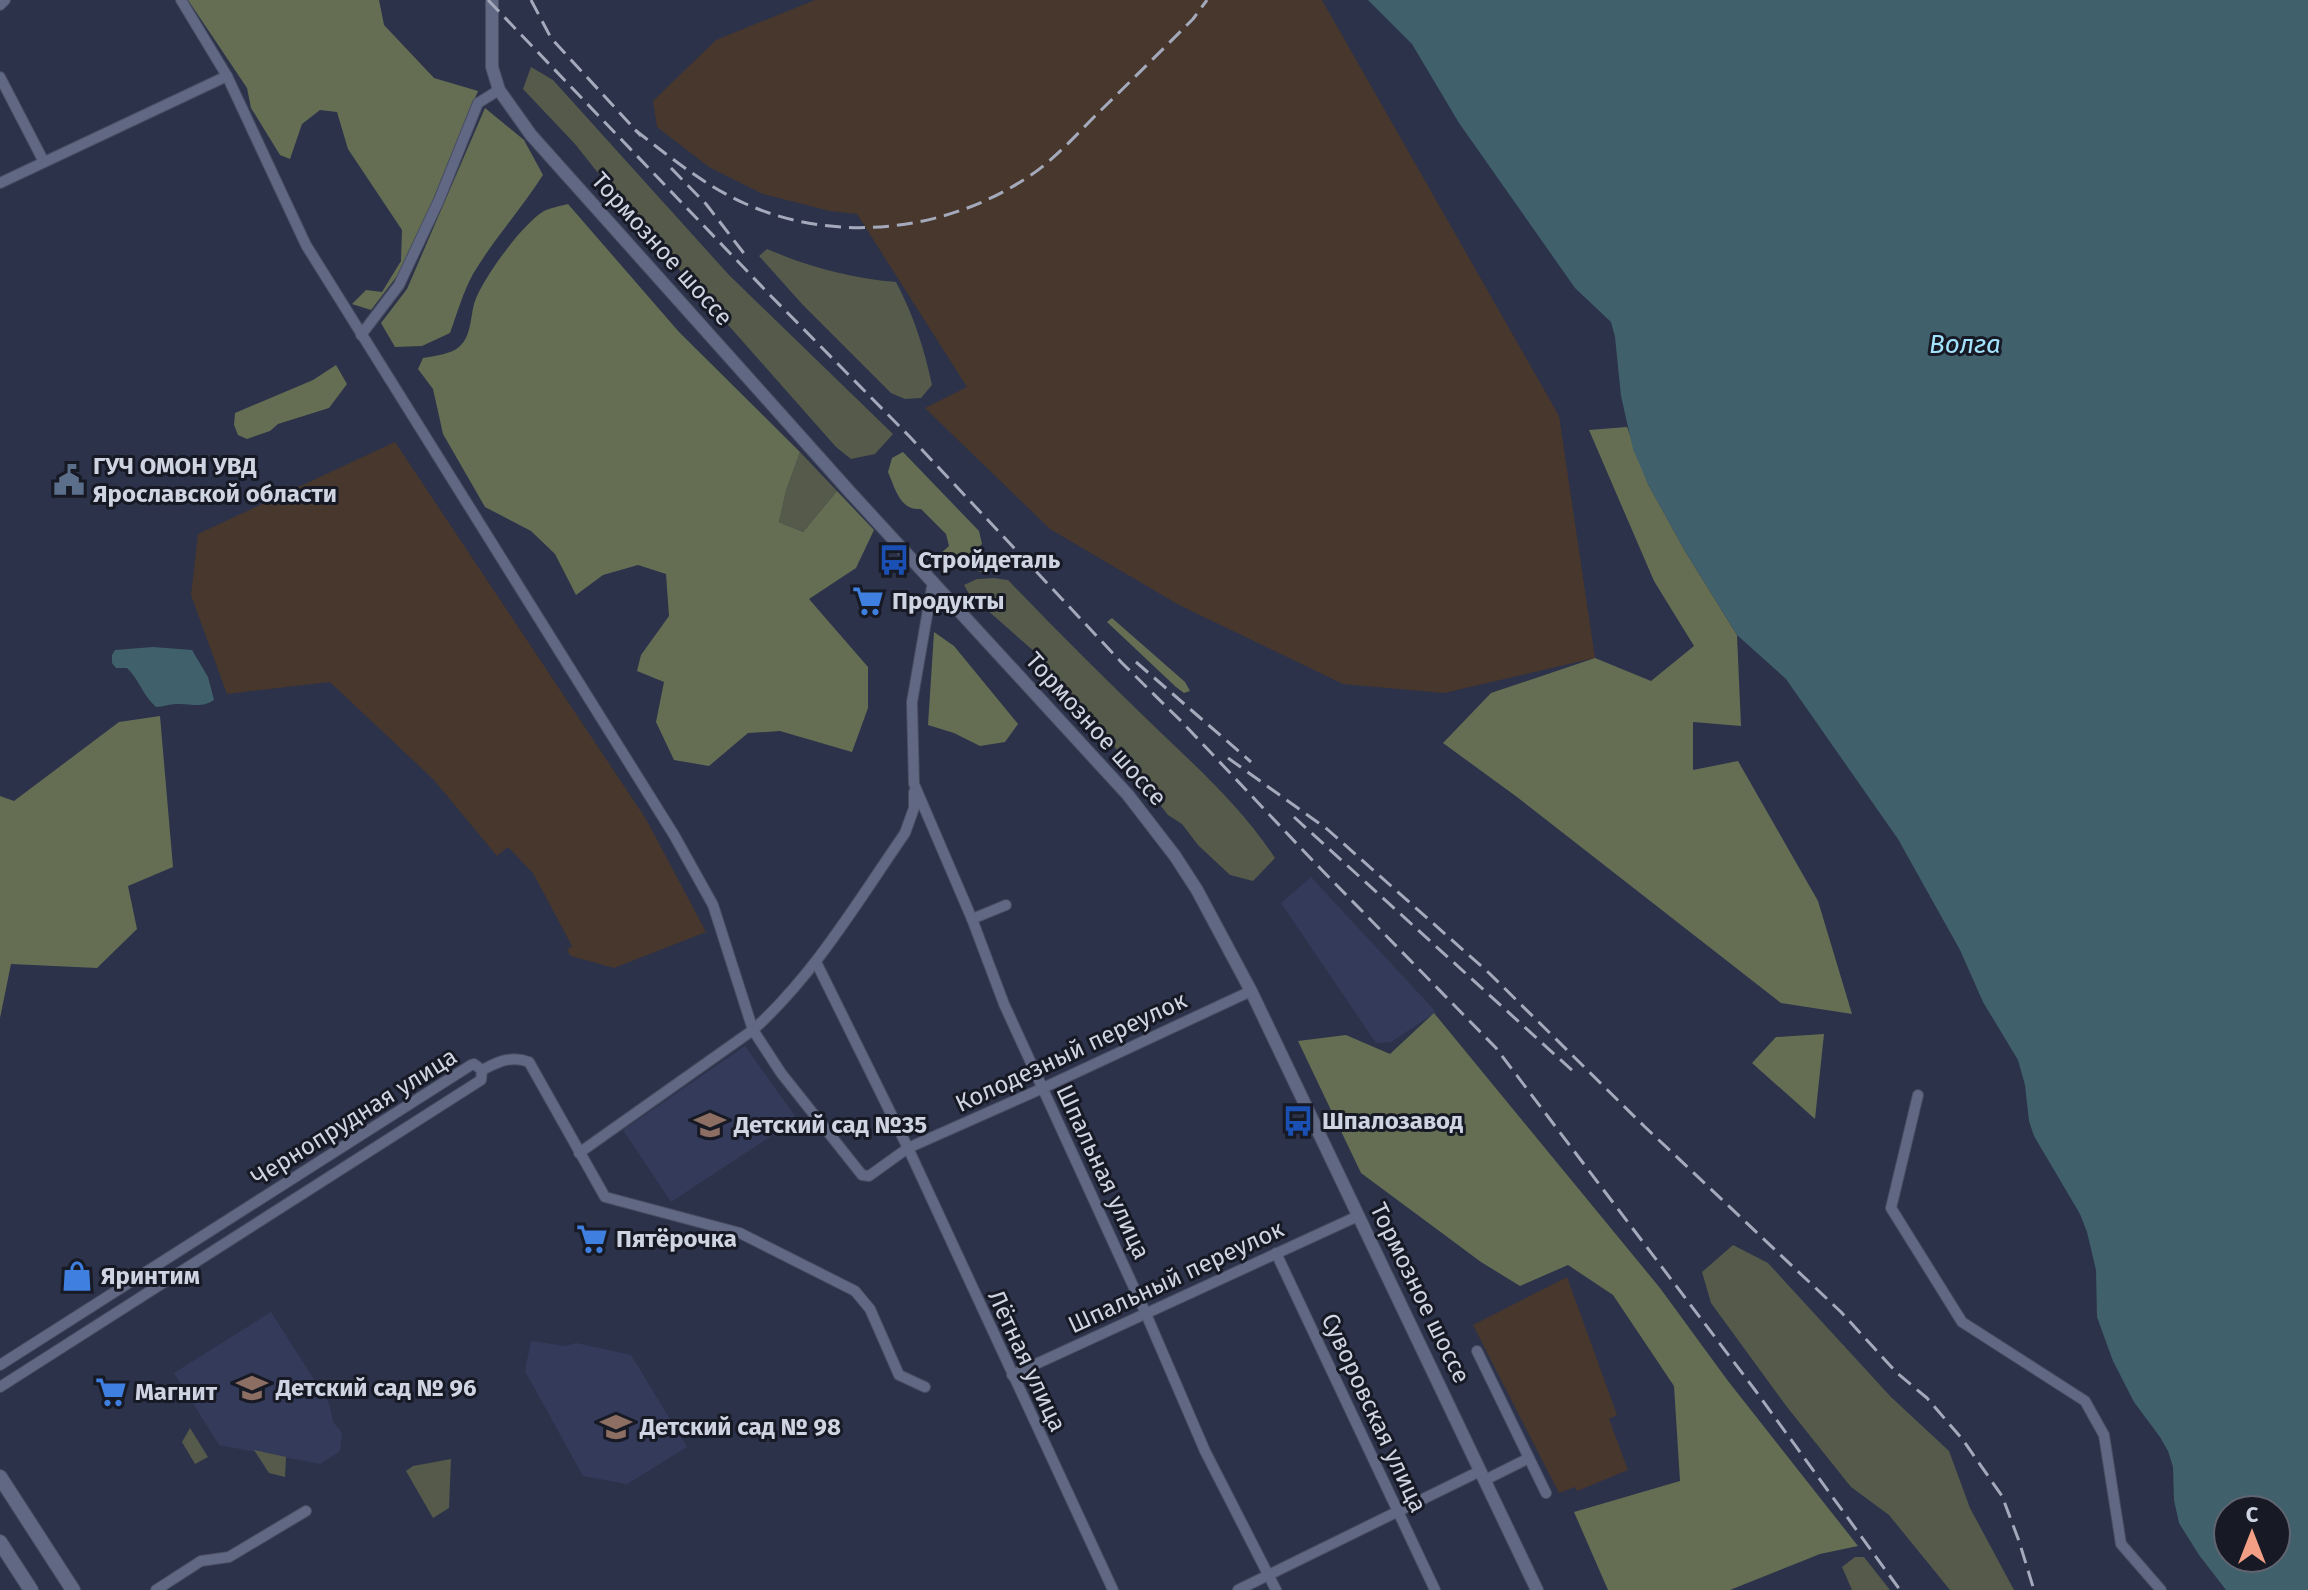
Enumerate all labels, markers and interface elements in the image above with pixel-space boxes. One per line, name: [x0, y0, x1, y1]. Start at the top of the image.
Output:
street label: Тормозное шоссе: [586, 167, 738, 331]
water label: Волга: [1929, 329, 2001, 360]
place label: ГУЧ ОМОН УВД Ярославской области: [93, 452, 337, 508]
public building icon: ГУЧ ОМОН УВД Ярославской области: [52, 463, 86, 497]
bus stop icon: Стройдеталь: [877, 543, 911, 577]
place label: Стройдеталь: [918, 546, 1061, 574]
supermarket icon: Продукты: [851, 584, 885, 618]
place label: Продукты: [892, 587, 1005, 615]
street label: Тормозное шоссе: [1020, 647, 1172, 811]
street label: Колодезный переулок: [951, 986, 1192, 1118]
street label: Чернопрудная улица: [246, 1042, 462, 1192]
street label: Шпальная улица: [1050, 1080, 1156, 1264]
bus stop icon: Шпалозавод: [1281, 1104, 1315, 1138]
place label: Шпалозавод: [1322, 1107, 1464, 1135]
school or university icon: Детский сад №35: [693, 1108, 727, 1142]
place label: Детский сад №35: [733, 1111, 927, 1139]
street label: Тормозное шоссе: [1364, 1198, 1476, 1388]
street label: Шпальный переулок: [1064, 1215, 1289, 1339]
supermarket icon: Пятёрочка: [575, 1222, 609, 1256]
place label: Пятёрочка: [616, 1225, 737, 1253]
shop icon: Яринтим: [60, 1259, 94, 1293]
place label: Яринтим: [101, 1262, 200, 1290]
street label: Лётная улица: [982, 1286, 1072, 1436]
street label: Суворовская улица: [1316, 1309, 1432, 1517]
school or university icon: Детский сад № 96: [235, 1371, 269, 1405]
place label: Детский сад № 96: [275, 1374, 476, 1402]
supermarket icon: Магнит: [94, 1375, 128, 1409]
place label: Магнит: [135, 1378, 218, 1406]
school or university icon: Детский сад № 98: [599, 1410, 633, 1444]
place label: Детский сад № 98: [639, 1413, 841, 1441]
north arrow: [2212, 1494, 2292, 1574]
text: С: [2246, 1501, 2259, 1528]

